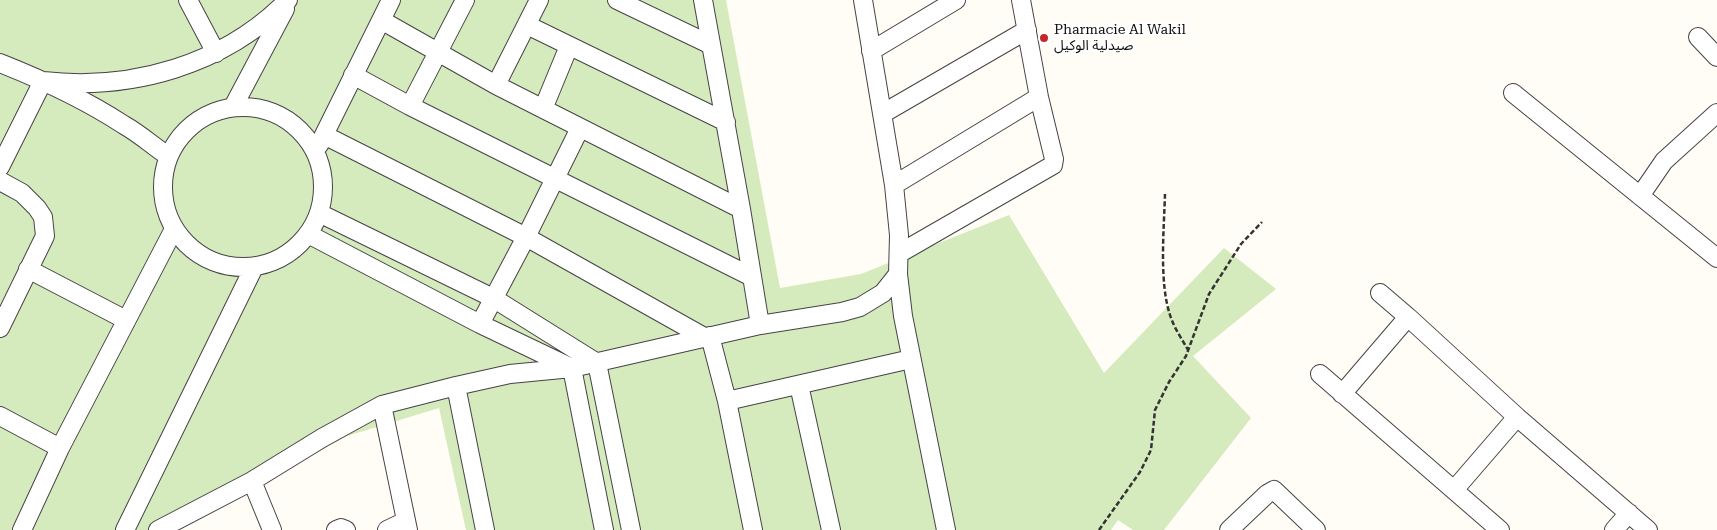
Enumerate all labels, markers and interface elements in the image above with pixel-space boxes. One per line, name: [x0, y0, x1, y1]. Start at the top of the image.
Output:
place label: Pharmacie Al Wakil صيدلية الوكيل: [1054, 22, 1186, 54]
marker: Pharmacie Al Wakil صيدلية الوكيل: [1038, 32, 1050, 44]

